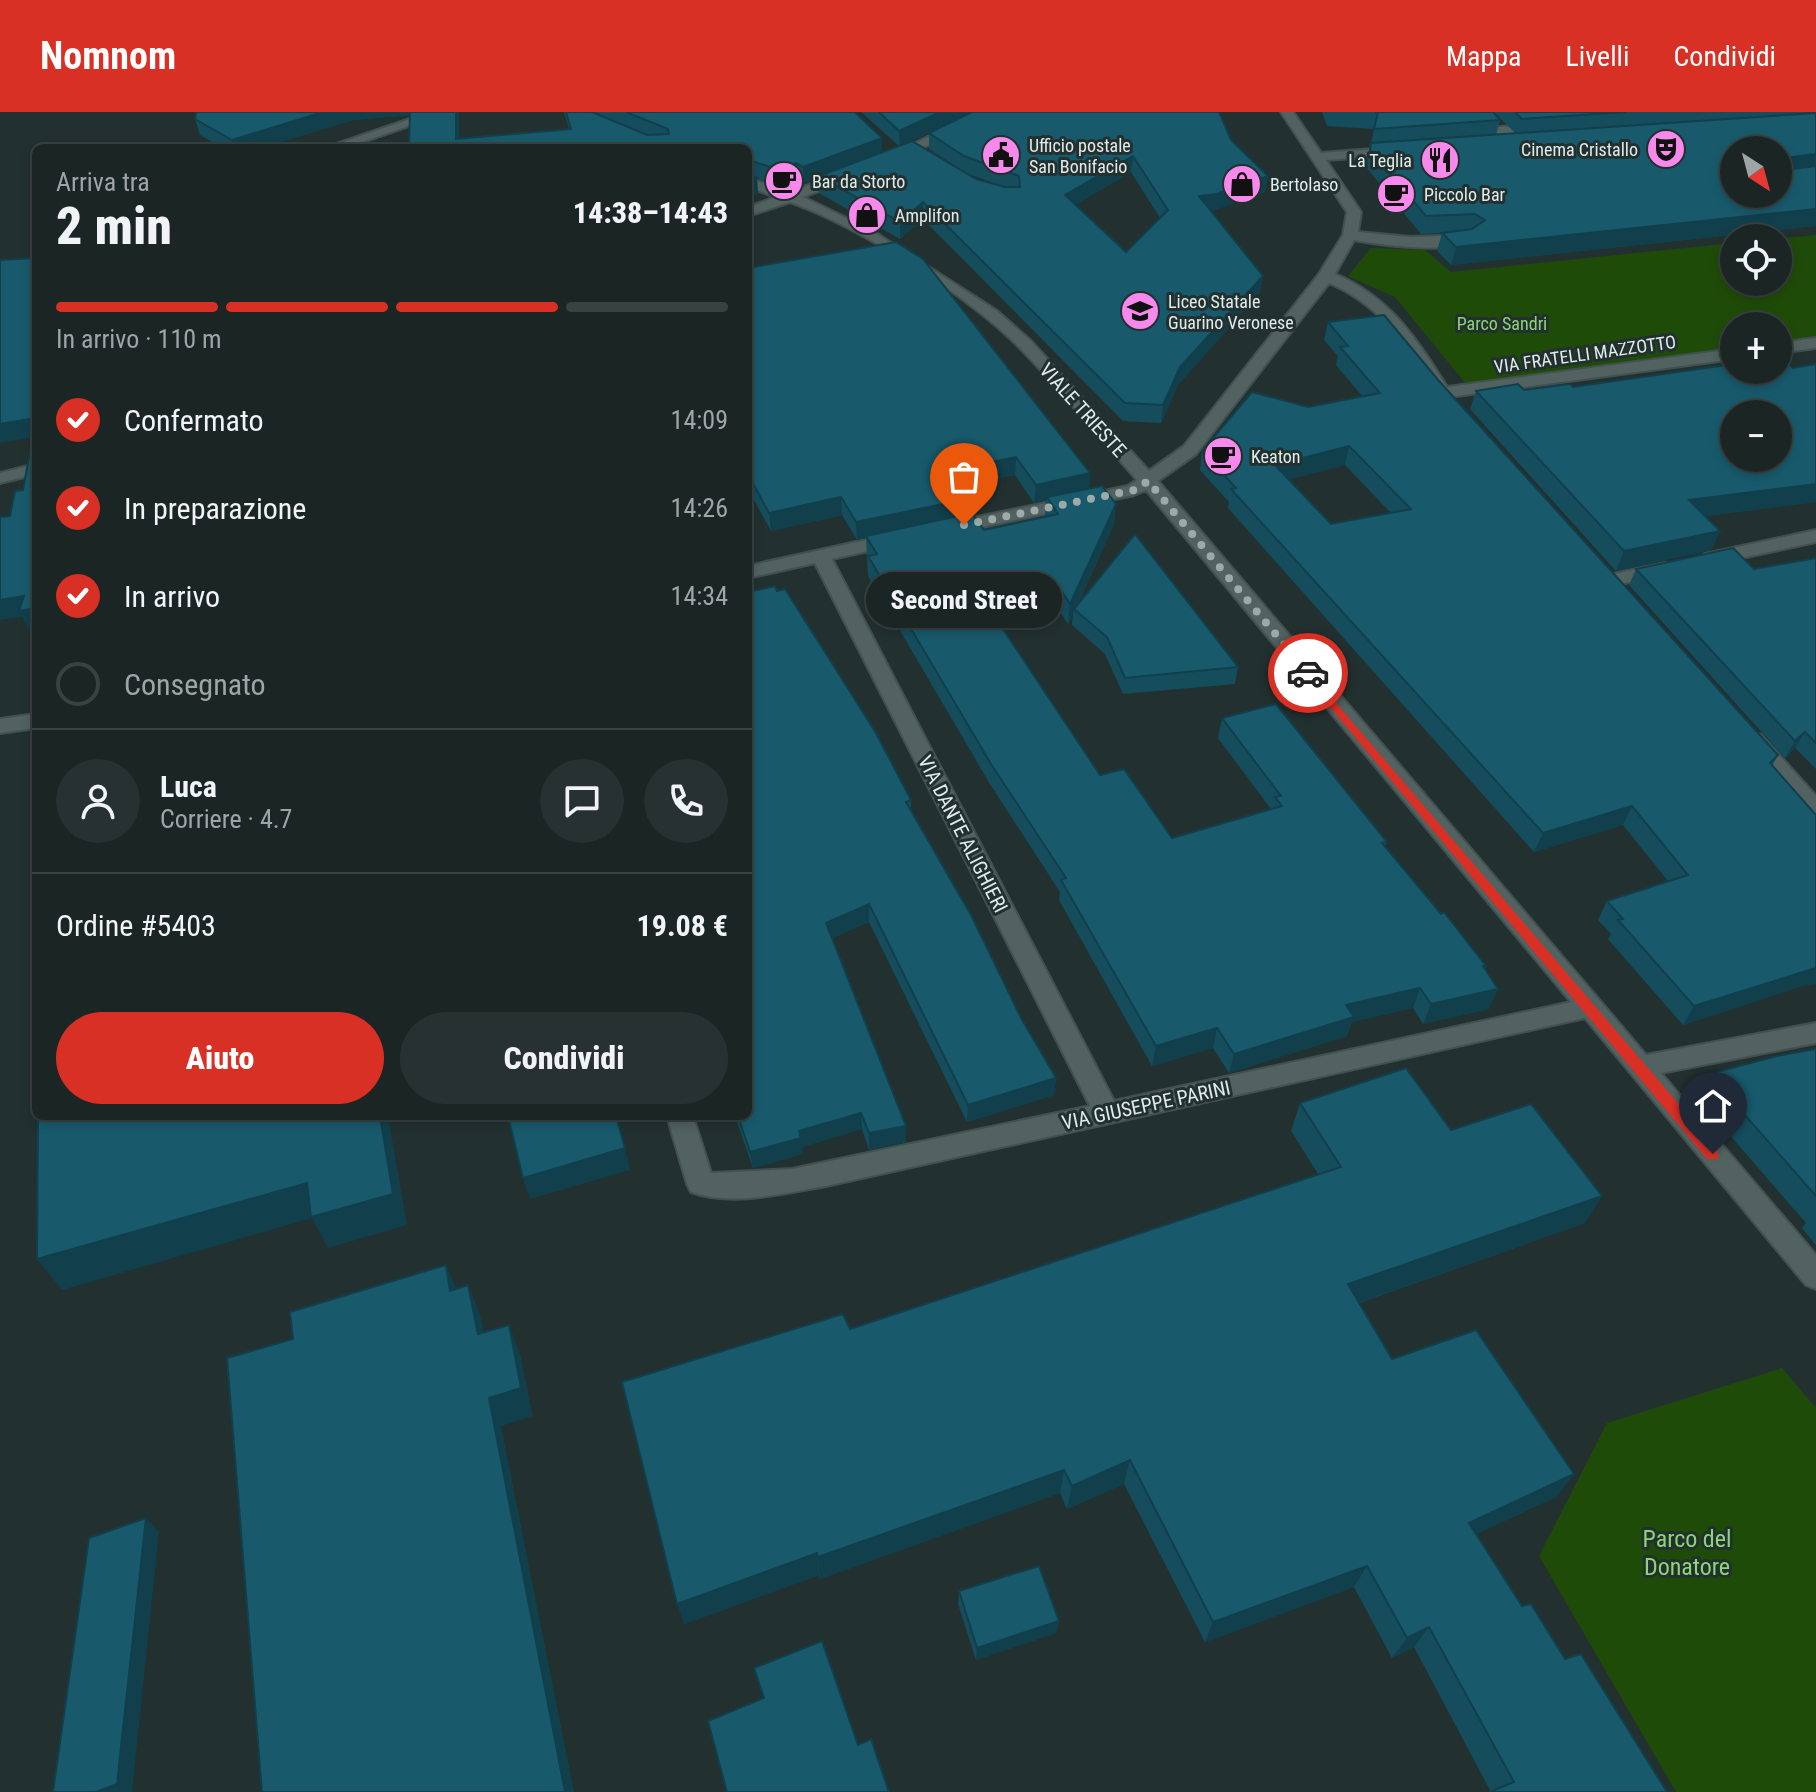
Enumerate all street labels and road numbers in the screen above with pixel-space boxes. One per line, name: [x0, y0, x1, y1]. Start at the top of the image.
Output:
street label: VIA FRATELLI MAZZOTTO: [1493, 331, 1677, 377]
street label: VIALE TRIESTE: [1035, 358, 1132, 462]
street label: VIA DANTE ALIGHIERI: [913, 751, 1013, 917]
street label: VIA GIUSEPPE PARINI: [1059, 1075, 1233, 1135]

